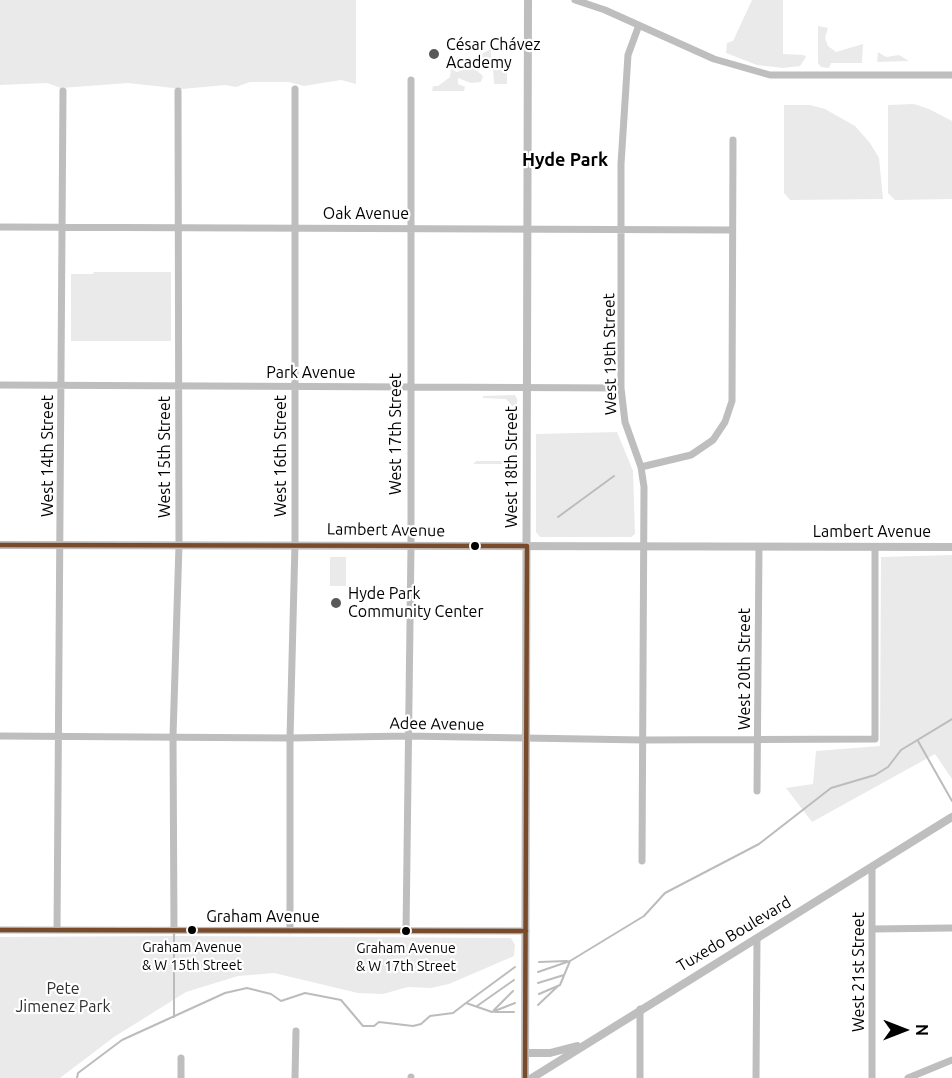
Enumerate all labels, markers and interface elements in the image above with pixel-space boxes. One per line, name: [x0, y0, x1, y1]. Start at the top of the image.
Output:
place label: César Chávez Academy: [446, 35, 541, 73]
marker: César Chávez Academy: [427, 47, 441, 61]
district label: Hyde Park: [522, 149, 608, 171]
street label: Oak Avenue: [323, 204, 409, 224]
street label: West 19th Street: [599, 293, 621, 415]
street label: Park Avenue: [266, 363, 356, 383]
street label: West 17th Street: [386, 373, 406, 495]
street label: West 14th Street: [38, 395, 58, 517]
street label: West 16th Street: [271, 395, 291, 517]
street label: West 15th Street: [155, 396, 175, 518]
street label: West 18th Street: [502, 406, 522, 528]
street label: Lambert Avenue: [327, 519, 445, 541]
street label: Lambert Avenue: [813, 522, 931, 542]
unlabelled marker: [469, 540, 481, 552]
place label: Hyde Park Community Center: [348, 584, 484, 622]
marker: Hyde Park Community Center: [329, 596, 343, 610]
street label: West 20th Street: [735, 608, 755, 730]
street label: Adee Avenue: [389, 714, 485, 734]
street label: Tuxedo Boulevard: [673, 892, 795, 976]
street label: Graham Avenue: [206, 907, 320, 927]
street label: West 21st Street: [849, 912, 869, 1032]
marker: Graham Avenue & W 15th Street: [186, 924, 198, 936]
marker: Graham Avenue & W 17th Street: [400, 925, 412, 937]
place label: Graham Avenue & W 15th Street: [142, 939, 242, 972]
place label: Graham Avenue & W 17th Street: [356, 940, 456, 972]
park label: Pete Jimenez Park: [15, 979, 111, 1017]
north arrow: [874, 1000, 934, 1060]
text: N: [913, 1024, 931, 1036]

